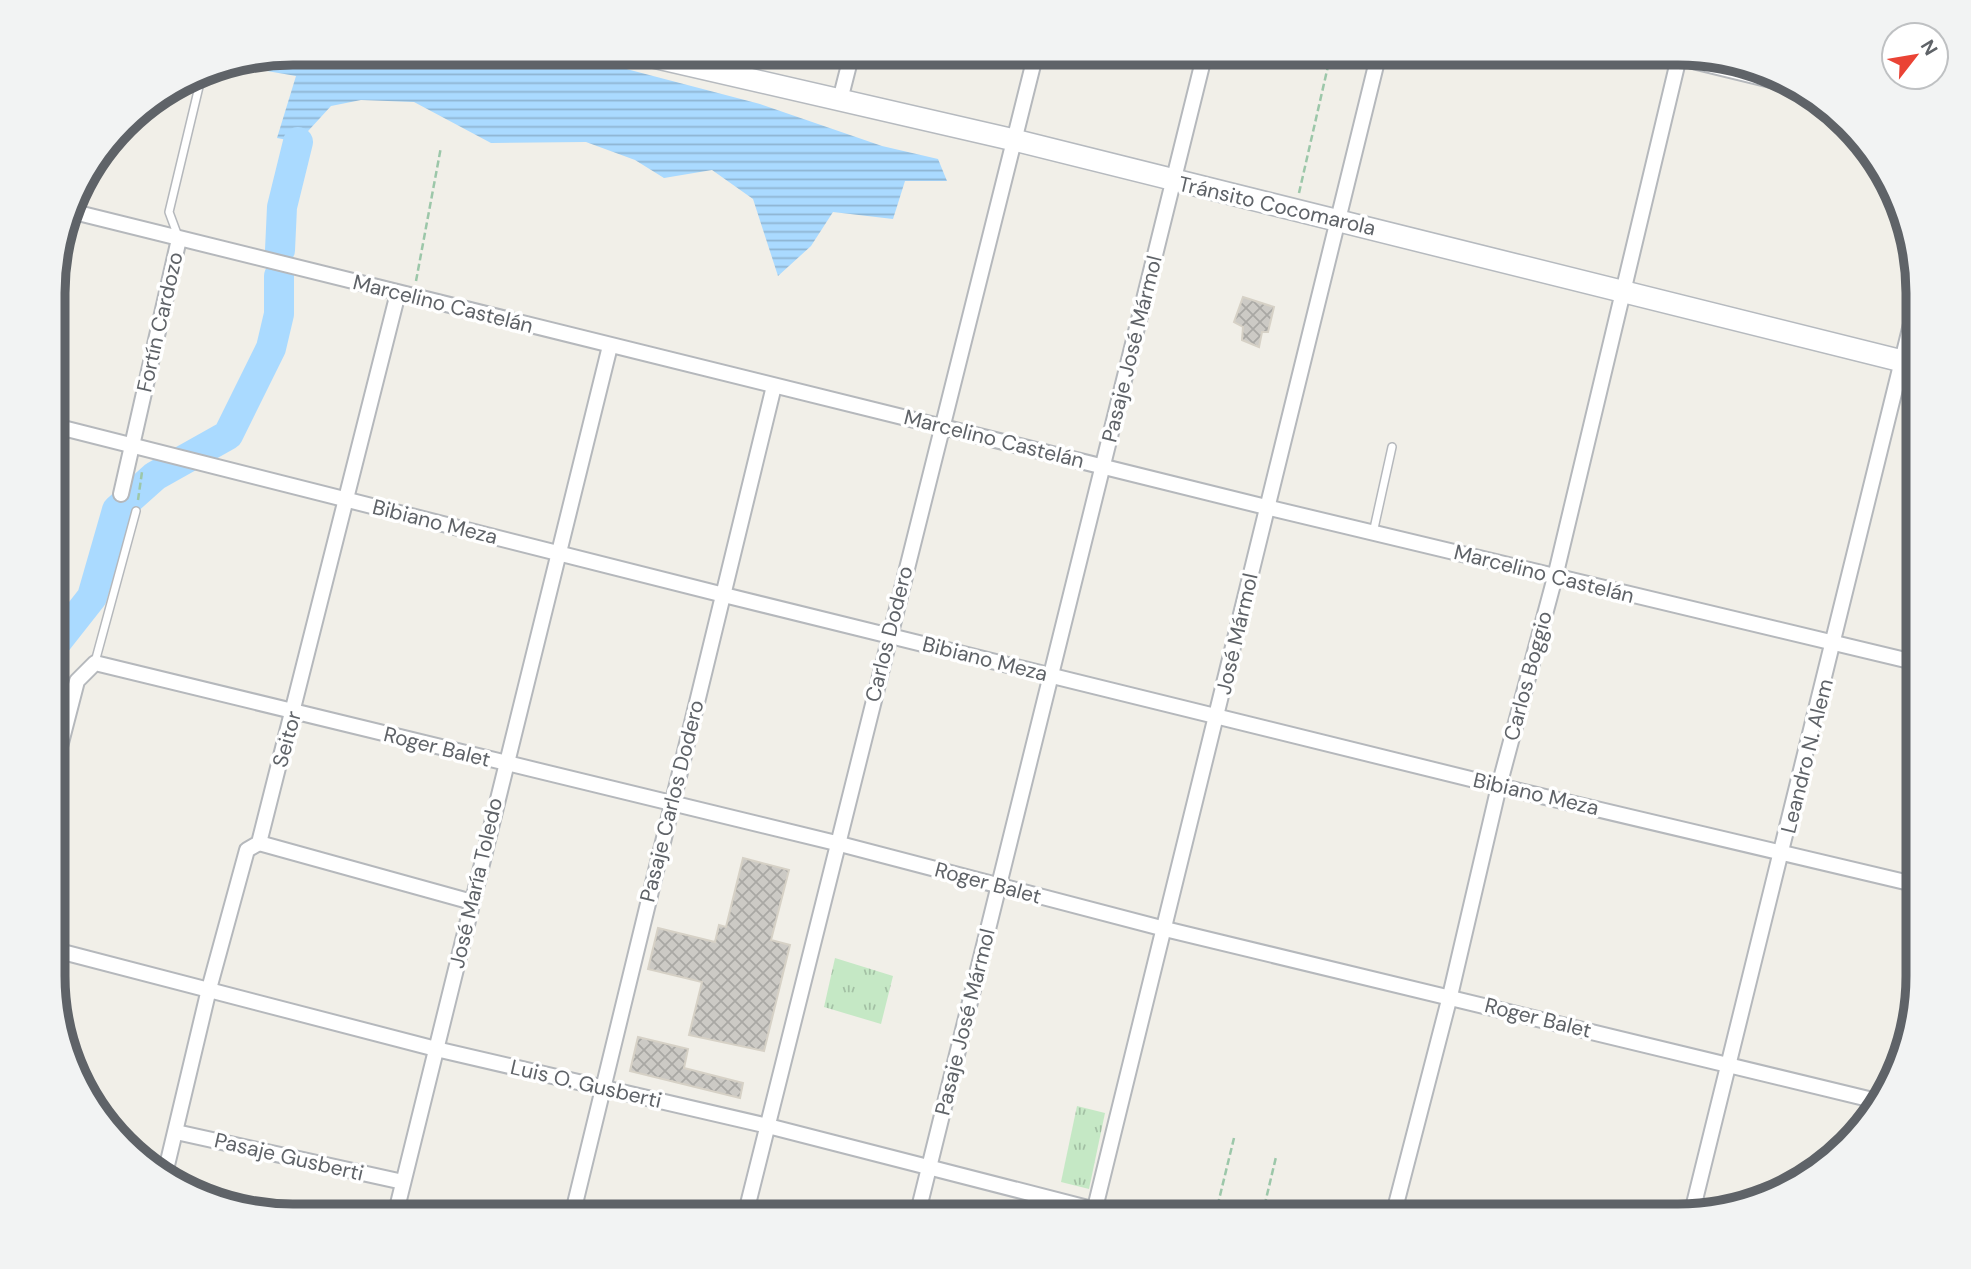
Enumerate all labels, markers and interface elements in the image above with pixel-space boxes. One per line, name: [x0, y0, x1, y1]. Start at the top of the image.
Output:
north arrow: [1880, 21, 1950, 91]
text: N: [1915, 35, 1943, 60]
street label: Tránsito Cocomarola: [1176, 170, 1378, 242]
street label: Fortín Cardozo: [130, 249, 190, 395]
street label: Pasaje José Mármol: [1095, 253, 1169, 445]
street label: Marcelino Castelán: [350, 268, 536, 340]
street label: Marcelino Castelán: [901, 403, 1087, 475]
street label: Bibiano Meza: [369, 493, 501, 551]
street label: Marcelino Castelán: [1451, 538, 1637, 610]
street label: Carlos Dodero: [859, 563, 919, 705]
street label: José Mármol: [1209, 571, 1265, 697]
street label: Carlos Boggio: [1497, 608, 1559, 744]
street label: Bibiano Meza: [919, 630, 1051, 688]
street label: Leandro N. Alem: [1774, 676, 1840, 836]
street label: Pasaje Carlos Dodero: [633, 697, 711, 905]
street label: Seitor: [266, 707, 308, 770]
street label: Roger Balet: [381, 720, 493, 774]
street label: Bibiano Meza: [1470, 766, 1602, 822]
street label: José María Toledo: [443, 795, 509, 971]
street label: Roger Balet: [932, 855, 1044, 911]
street label: Pasaje José Mármol: [928, 926, 1002, 1118]
street label: Roger Balet: [1482, 991, 1594, 1045]
street label: Luis O. Gusberti: [508, 1053, 664, 1115]
street label: Pasaje Gusberti: [212, 1126, 366, 1188]

